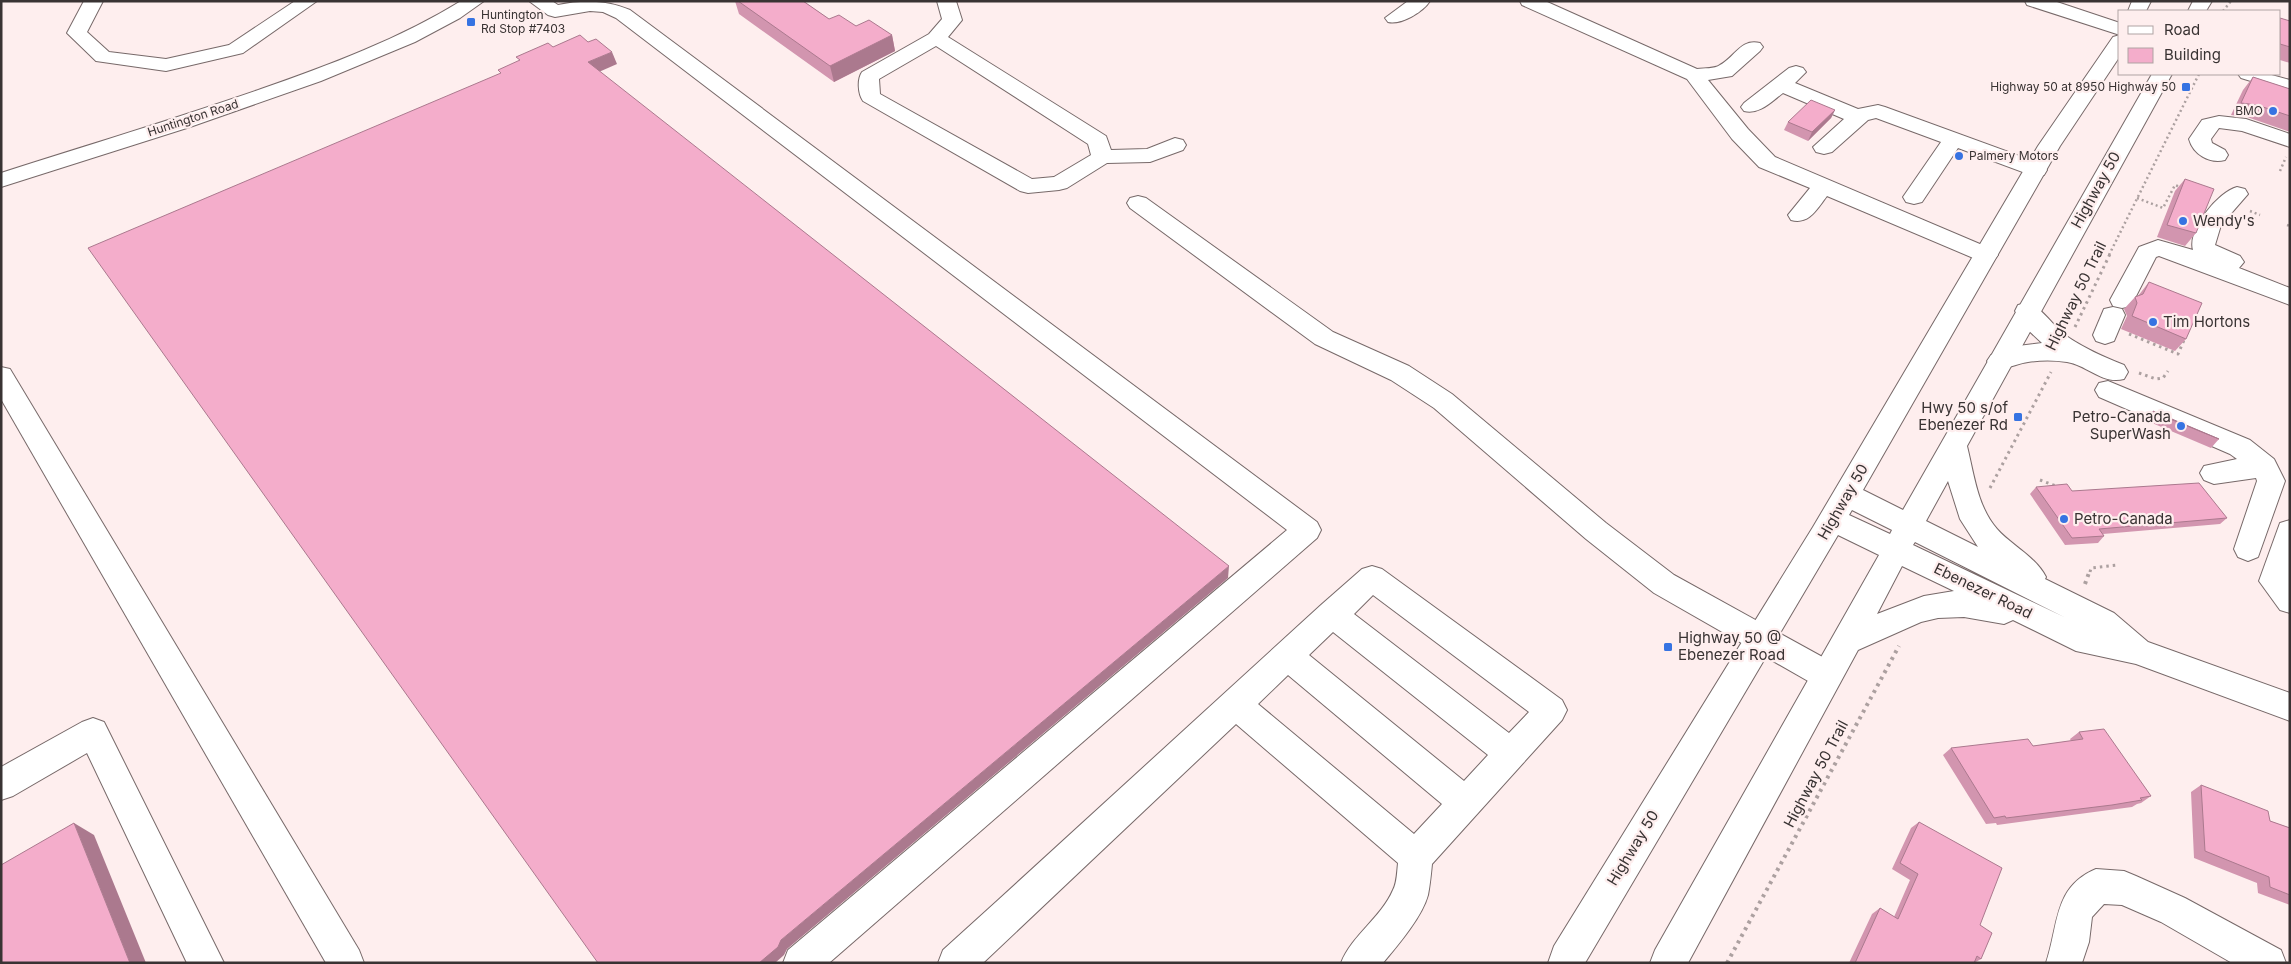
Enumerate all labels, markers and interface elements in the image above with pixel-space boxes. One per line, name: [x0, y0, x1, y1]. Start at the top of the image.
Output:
place label: Huntington Rd Stop #7403: [481, 7, 565, 36]
legend: [2118, 10, 2281, 75]
marker: Huntington Rd Stop #7403: [465, 16, 477, 28]
text: Road: [2164, 20, 2200, 39]
text: Building: [2164, 45, 2221, 64]
place label: Highway 50 at 8950 Highway 50: [1990, 79, 2176, 94]
marker: Highway 50 at 8950 Highway 50: [2180, 81, 2192, 93]
street label: Huntington Road: [145, 96, 240, 139]
place label: BMO: [2235, 103, 2263, 118]
marker: BMO: [2267, 105, 2279, 117]
place label: Palmery Motors: [1969, 148, 2059, 163]
street label: Highway 50: [2067, 148, 2124, 231]
marker: Palmery Motors: [1953, 150, 1965, 162]
place label: Wendy's: [2193, 211, 2255, 230]
marker: Wendy's: [2177, 215, 2189, 227]
street label: Highway 50 Trail: [2041, 238, 2110, 353]
place label: Tim Hortons: [2163, 312, 2250, 331]
marker: Tim Hortons: [2147, 316, 2159, 328]
place label: Hwy 50 s/of Ebenezer Rd: [1918, 398, 2008, 434]
place label: Petro-Canada SuperWash: [2072, 407, 2171, 443]
marker: Hwy 50 s/of Ebenezer Rd: [2012, 411, 2024, 423]
marker: Petro-Canada SuperWash: [2175, 420, 2187, 432]
street label: Highway 50: [1813, 460, 1872, 543]
place label: Petro-Canada: [2074, 509, 2173, 528]
marker: Petro-Canada: [2058, 513, 2070, 525]
street label: Ebenezer Road: [1931, 559, 2036, 623]
place label: Highway 50 @ Ebenezer Road: [1678, 628, 1785, 664]
marker: Highway 50 @ Ebenezer Road: [1662, 641, 1674, 653]
street label: Highway 50 Trail: [1779, 717, 1852, 831]
street label: Highway 50: [1603, 807, 1662, 889]

